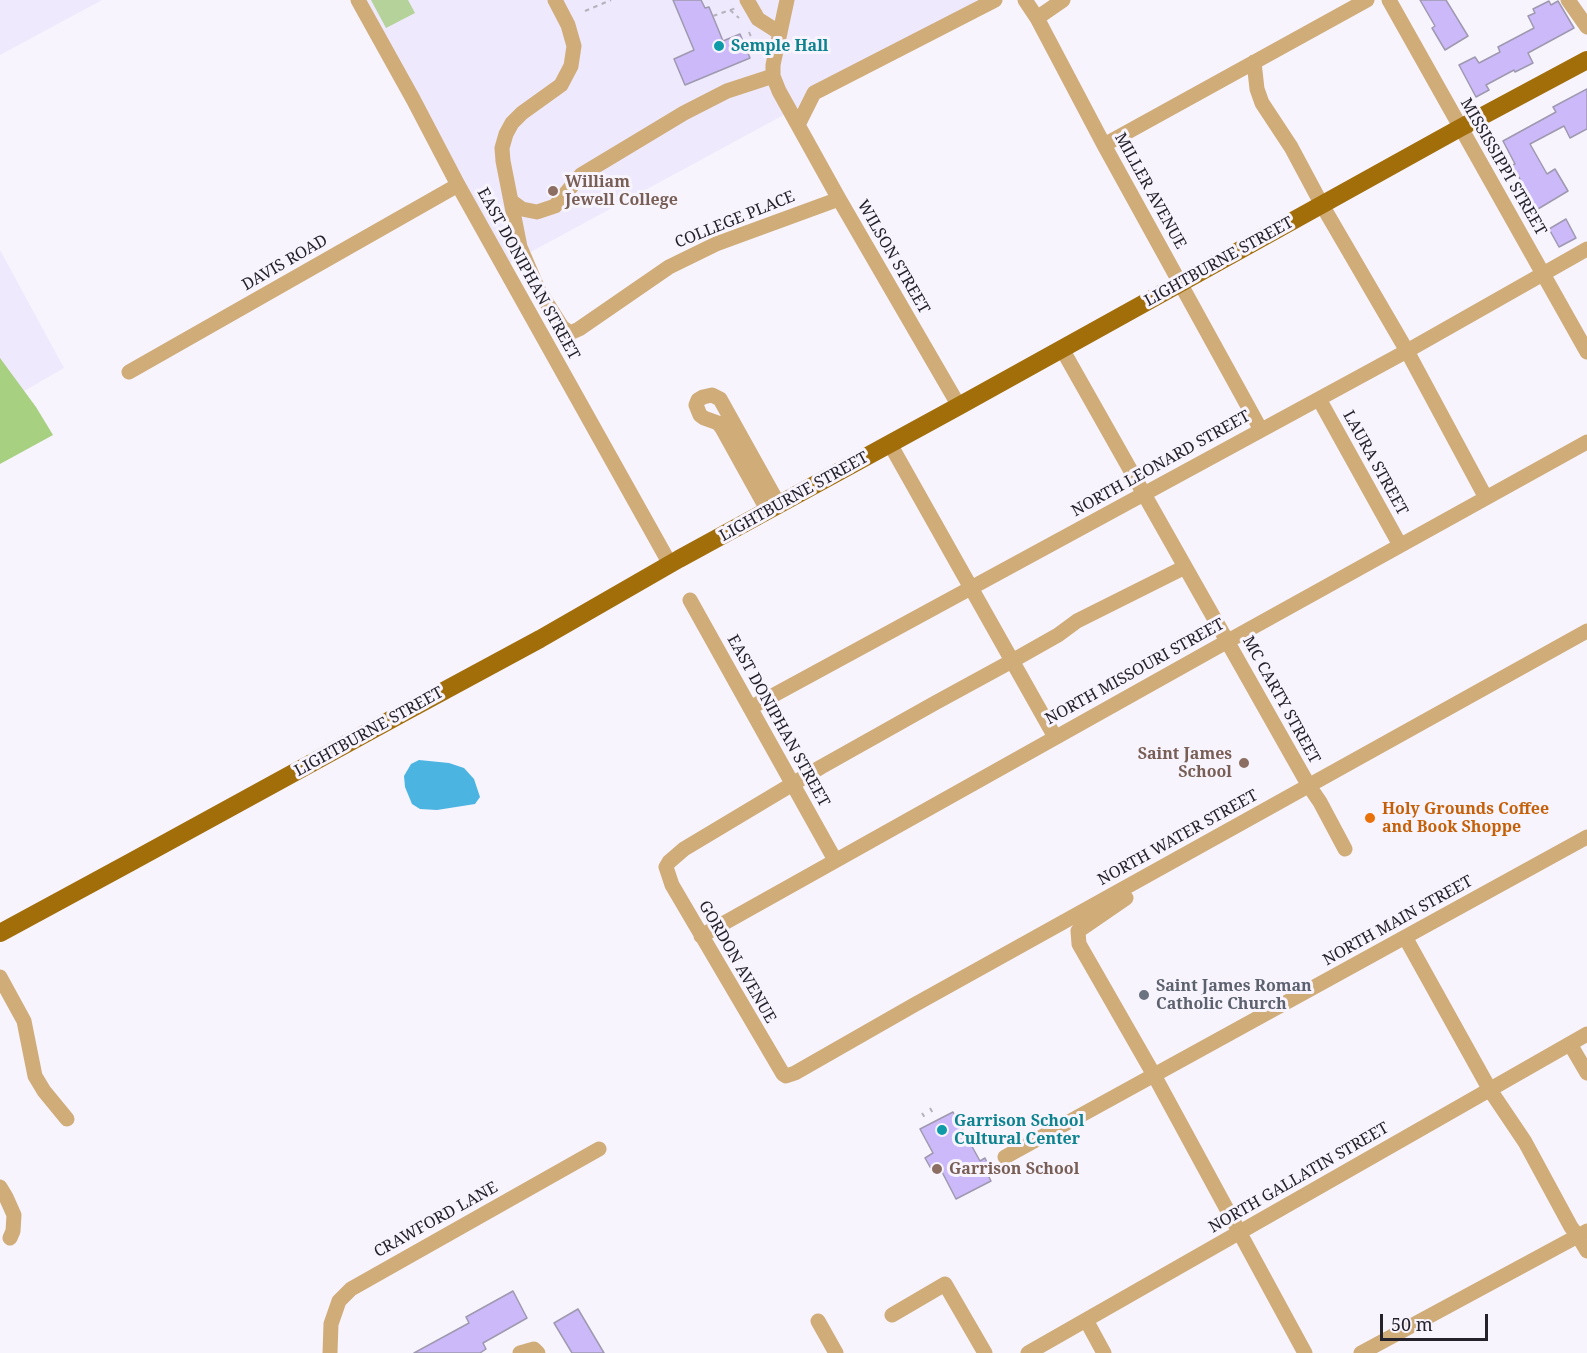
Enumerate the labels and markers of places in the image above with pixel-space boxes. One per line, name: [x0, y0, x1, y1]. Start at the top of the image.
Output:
place label: Semple Hall: [731, 36, 828, 56]
marker: Semple Hall: [712, 39, 726, 53]
place label: William Jewell College: [565, 172, 678, 210]
marker: William Jewell College: [546, 184, 560, 198]
place label: Saint James School: [1138, 744, 1232, 782]
marker: Saint James School: [1237, 756, 1251, 770]
place label: Holy Grounds Coffee and Book Shoppe: [1382, 799, 1549, 837]
marker: Holy Grounds Coffee and Book Shoppe: [1363, 811, 1377, 825]
place label: Saint James Roman Catholic Church: [1156, 976, 1312, 1014]
marker: Saint James Roman Catholic Church: [1137, 988, 1151, 1002]
place label: Garrison School Cultural Center: [954, 1111, 1084, 1149]
marker: Garrison School Cultural Center: [935, 1123, 949, 1137]
place label: Garrison School: [949, 1159, 1079, 1179]
marker: Garrison School: [930, 1162, 944, 1176]

